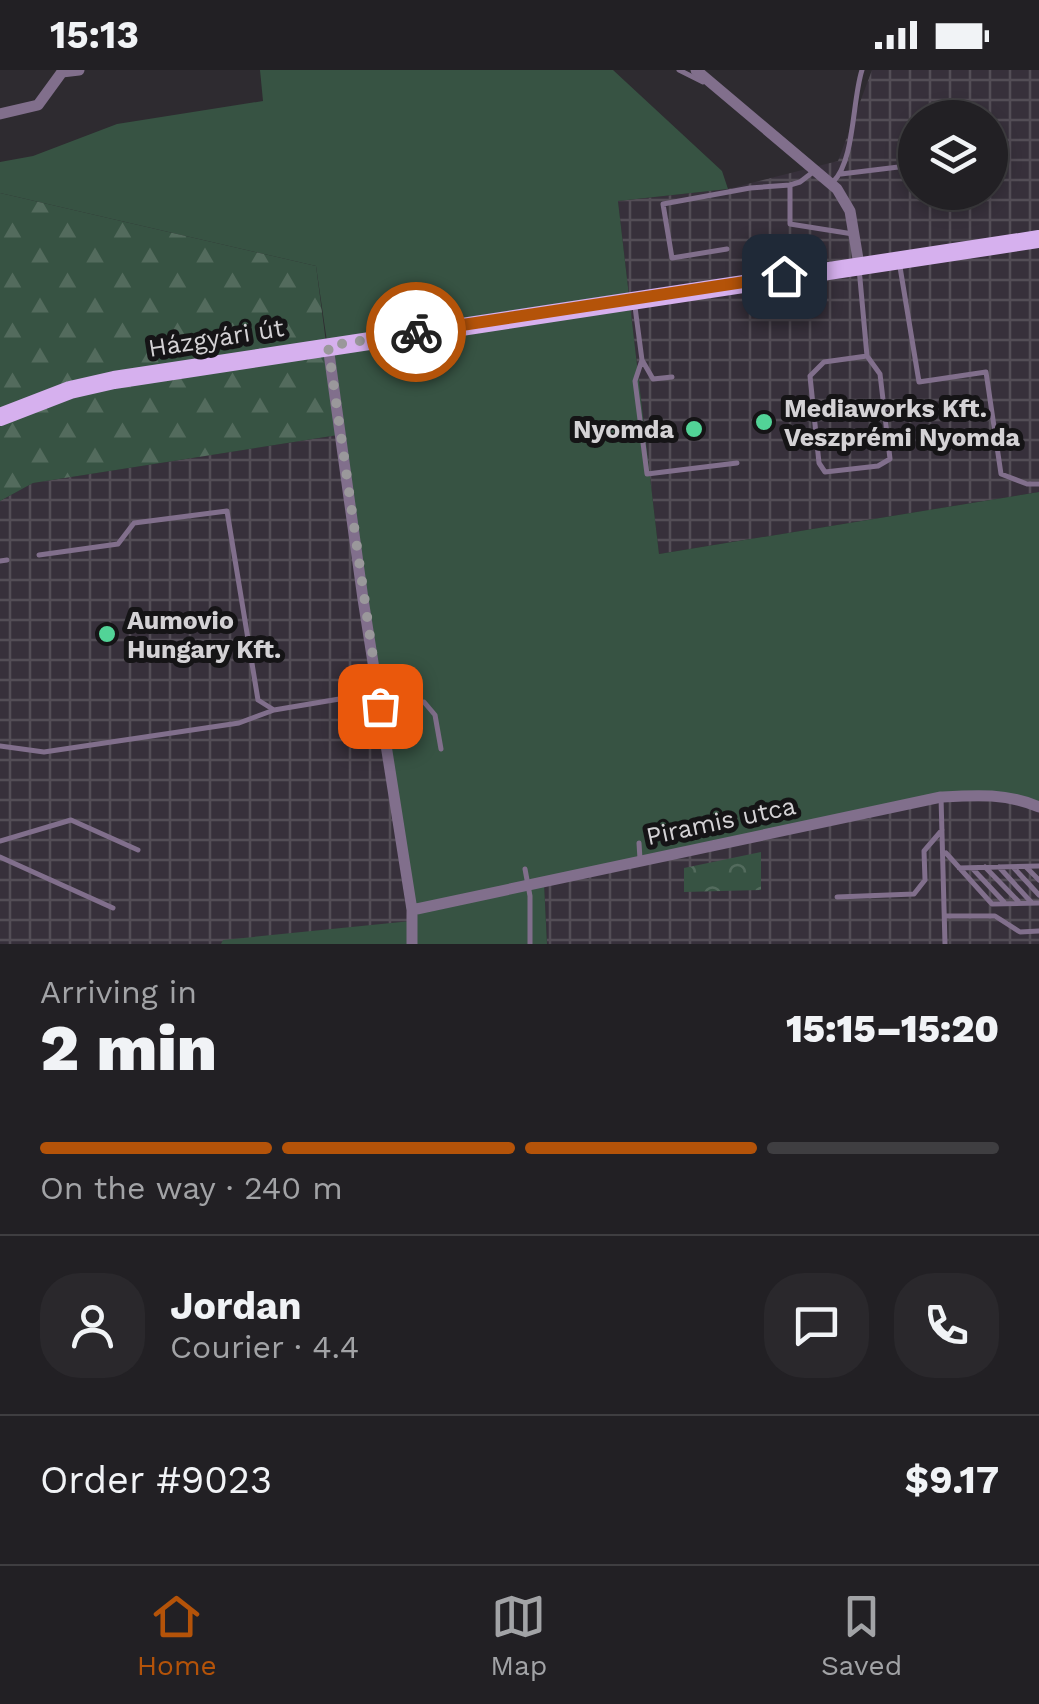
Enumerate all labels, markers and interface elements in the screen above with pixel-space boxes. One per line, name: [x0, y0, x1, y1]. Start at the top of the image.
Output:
text: 15:13: [50, 13, 139, 57]
map controls: [898, 100, 1008, 210]
button: layers: [898, 100, 1008, 210]
pin: [742, 234, 827, 319]
icon: home: [757, 249, 812, 304]
courier: [366, 282, 466, 382]
icon: bike: [389, 305, 444, 360]
street label: Házgyári út: [146, 313, 286, 363]
place label: Mediaworks Kft. Veszprémi Nyomda: [784, 394, 1021, 452]
marker: Mediaworks Kft. Veszprémi Nyomda: [753, 411, 775, 433]
place label: Nyomda: [573, 415, 675, 444]
marker: Nyomda: [683, 418, 705, 440]
place label: Aumovio Hungary Kft.: [127, 606, 281, 664]
marker: Aumovio Hungary Kft.: [96, 623, 118, 645]
pin: [338, 664, 423, 749]
icon: bag: [353, 679, 408, 734]
street label: Piramis utca: [644, 791, 798, 851]
text: Arriving in: [40, 973, 197, 1011]
text: 15:15–15:20: [786, 1007, 999, 1051]
text: 2 min: [40, 1010, 217, 1086]
text: On the way · 240 m: [40, 1169, 343, 1207]
button: person: [40, 1273, 145, 1378]
button: chat: [764, 1273, 869, 1378]
button: phone: [894, 1273, 999, 1378]
text: Jordan: [170, 1284, 302, 1328]
text: Courier · 4.4: [170, 1328, 359, 1366]
text: Order #9023: [40, 1458, 272, 1502]
text: $9.17: [905, 1458, 999, 1502]
tab: Home: [137, 1589, 217, 1682]
tab: Map: [490, 1589, 547, 1682]
tab: Saved: [821, 1589, 902, 1682]

